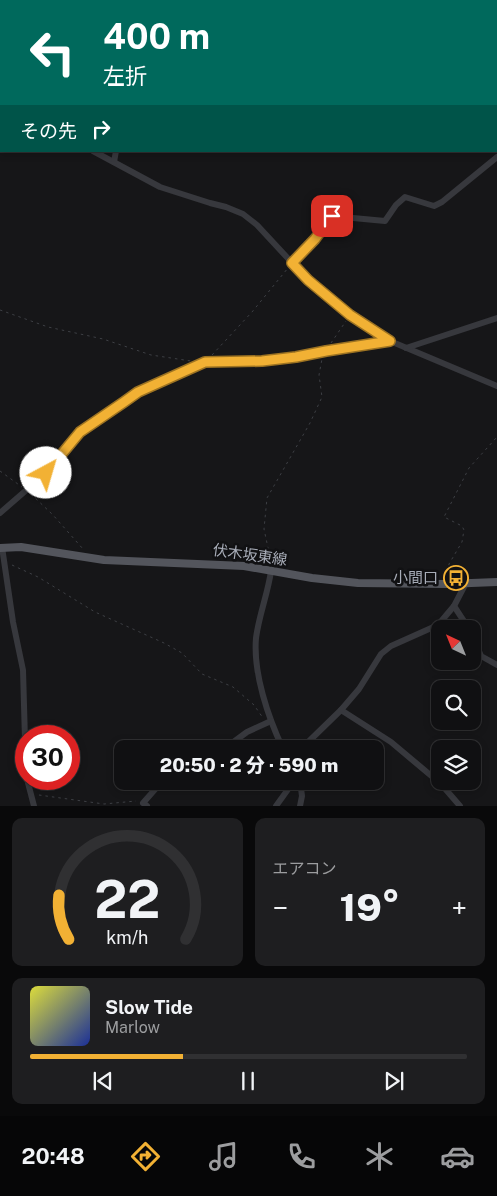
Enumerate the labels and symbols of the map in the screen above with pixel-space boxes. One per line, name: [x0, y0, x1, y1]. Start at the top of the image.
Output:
pin: [311, 195, 353, 237]
position arrow: [19, 446, 71, 498]
street label: 伏木坂東線: [212, 541, 288, 568]
bus stop icon: 小間口: [443, 565, 469, 591]
place label: 小間口: [393, 569, 438, 586]
north arrow: [431, 620, 481, 670]
speed limit sign: 30: [15, 725, 80, 790]

